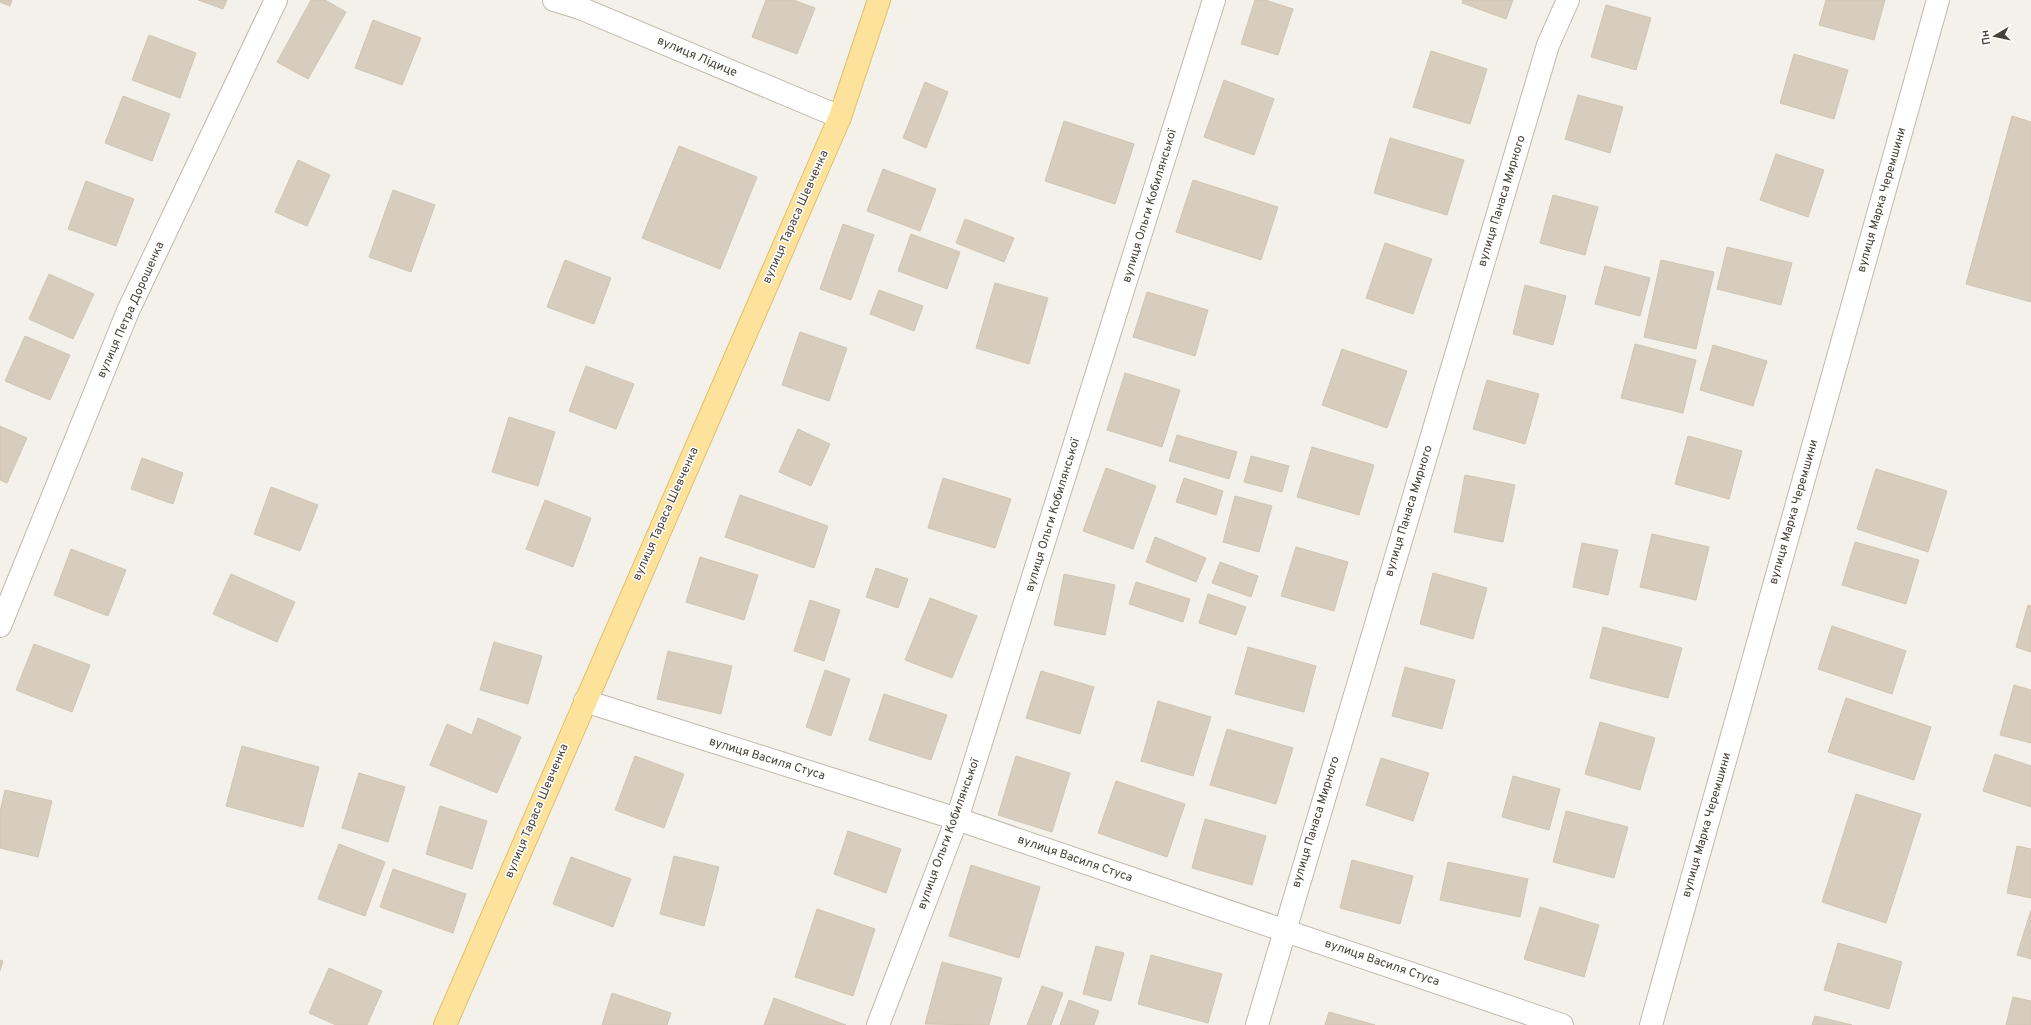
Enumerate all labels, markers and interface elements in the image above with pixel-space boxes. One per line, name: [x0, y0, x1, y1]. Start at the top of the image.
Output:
north arrow: [1975, 16, 2015, 56]
text: Пн: [1978, 29, 1994, 46]
street label: вулиця Лідице: [654, 33, 740, 81]
street label: вулиця Ольги Кобилянської: [1119, 126, 1181, 285]
street label: вулиця Марка Черемшини: [1854, 126, 1910, 274]
street label: вулиця Панаса Мирного: [1474, 133, 1530, 269]
street label: вулиця Тараса Шевченка: [759, 148, 833, 286]
street label: вулиця Петра Дорошенка: [94, 239, 168, 381]
street label: вулиця Ольги Кобилянської: [1022, 435, 1084, 594]
street label: вулиця Марка Черемшини: [1766, 438, 1822, 586]
street label: вулиця Панаса Мирного: [1381, 443, 1437, 579]
street label: вулиця Тараса Шевченка: [629, 445, 703, 583]
street label: вулиця Василя Стуса: [707, 734, 827, 784]
street label: вулиця Тараса Шевченка: [501, 741, 573, 881]
street label: вулиця Марка Черемшини: [1679, 751, 1735, 899]
street label: вулиця Панаса Мирного: [1288, 754, 1344, 890]
street label: вулиця Ольги Кобилянської: [914, 755, 984, 912]
street label: вулиця Василя Стуса: [1015, 832, 1135, 886]
street label: вулиця Василя Стуса: [1322, 936, 1442, 990]

